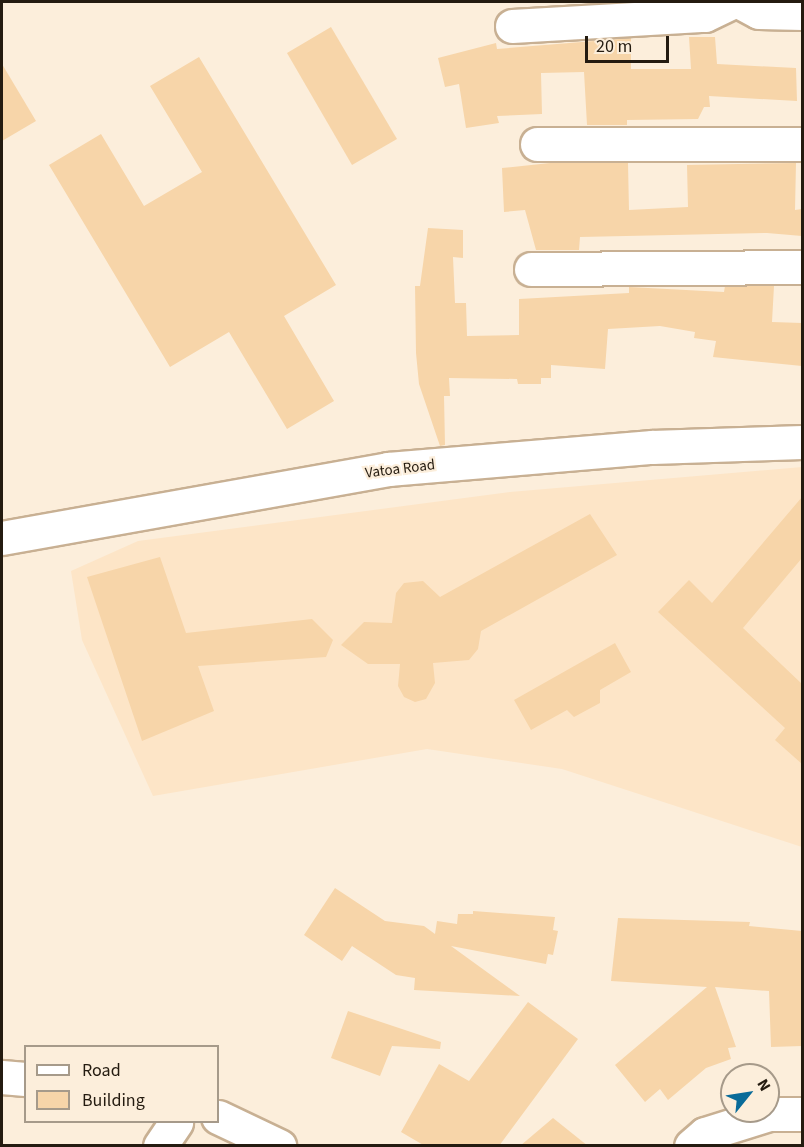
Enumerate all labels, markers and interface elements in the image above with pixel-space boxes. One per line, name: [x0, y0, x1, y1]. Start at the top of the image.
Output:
scale bar: [588, 24, 672, 62]
text: 20 m: [596, 34, 632, 59]
street label: Vatoa Road: [364, 456, 436, 482]
legend: [24, 1045, 219, 1123]
text: Road: [82, 1058, 121, 1083]
north arrow: [720, 1063, 780, 1123]
text: N: [752, 1075, 776, 1095]
text: Building: [82, 1088, 145, 1113]

